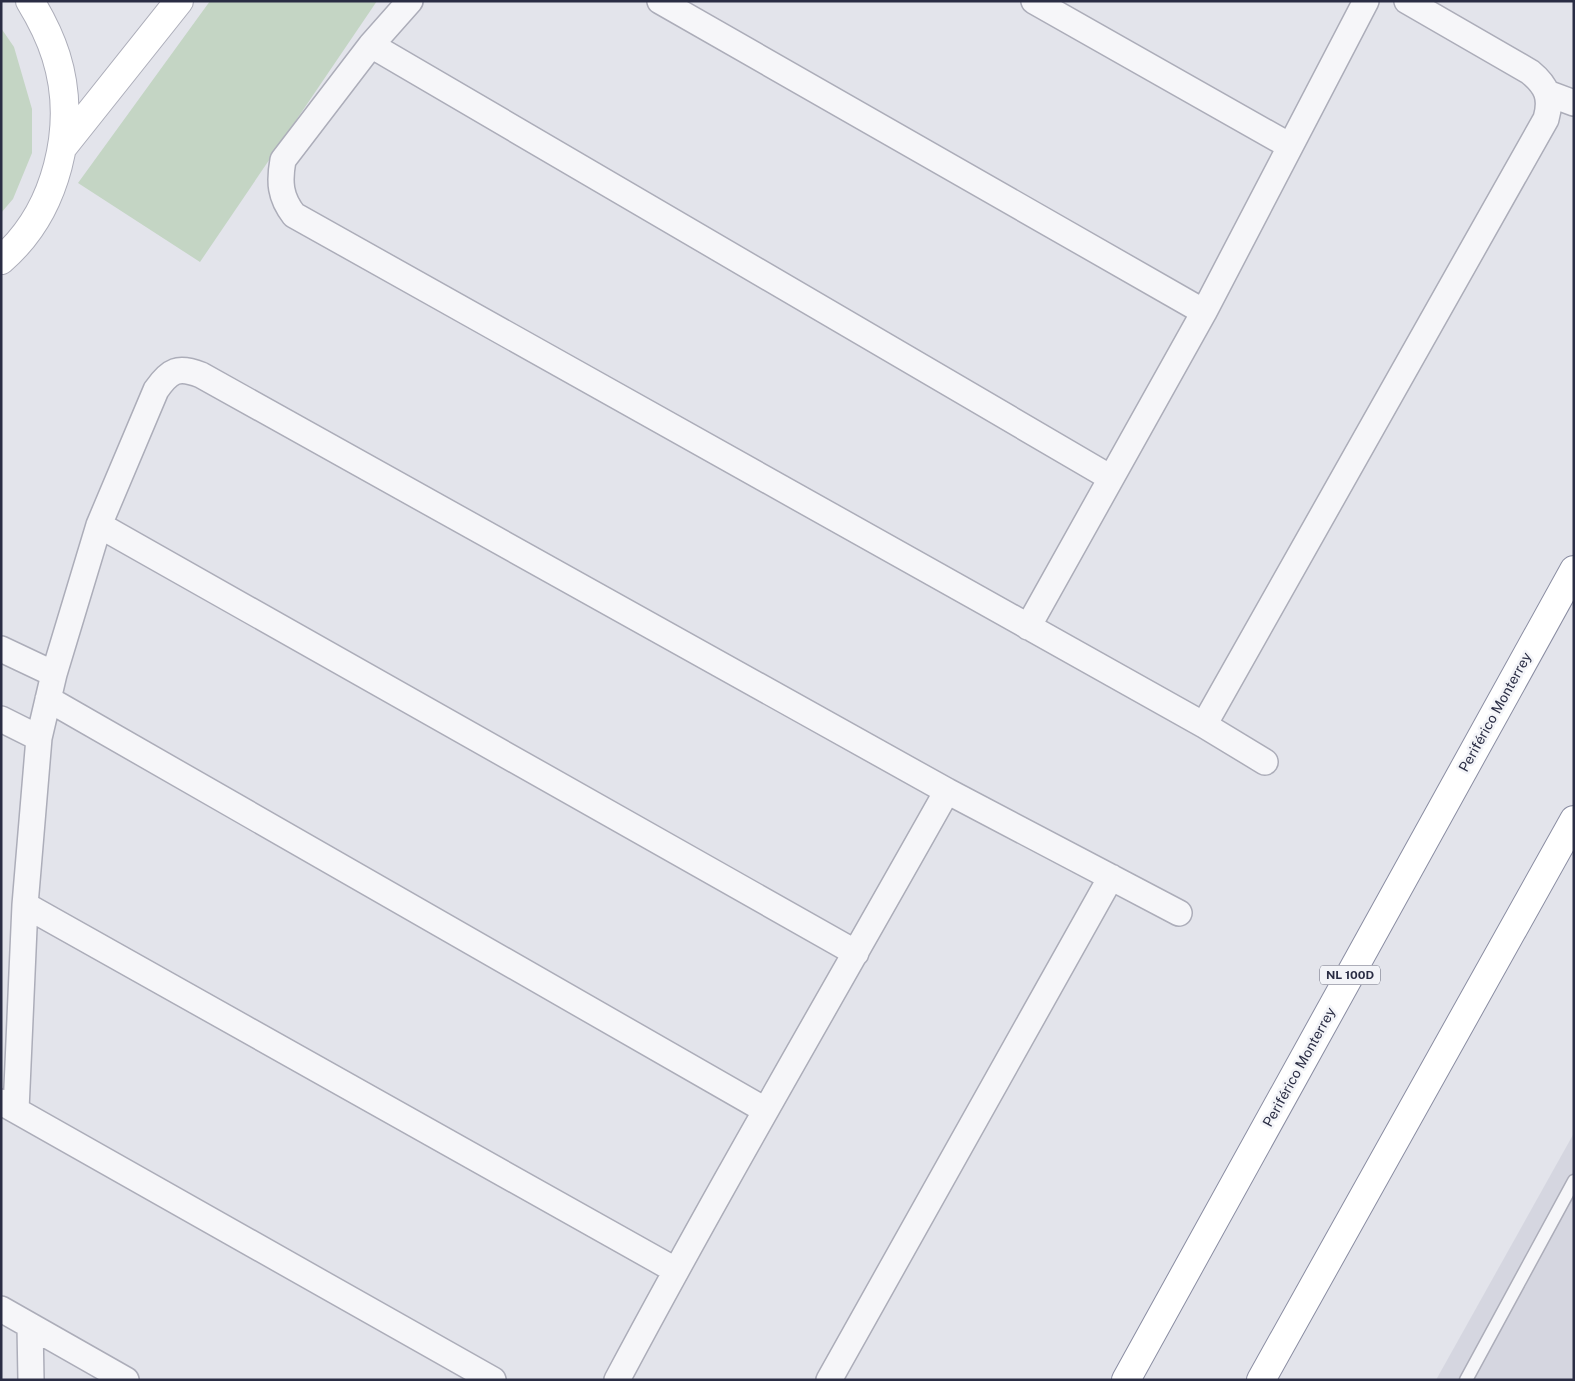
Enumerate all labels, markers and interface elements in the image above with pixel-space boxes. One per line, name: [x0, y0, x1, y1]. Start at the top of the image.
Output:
street label: Periférico Monterrey: [1455, 649, 1535, 775]
road number: NL 100D: [1320, 966, 1380, 984]
street label: Periférico Monterrey: [1259, 1004, 1339, 1130]

